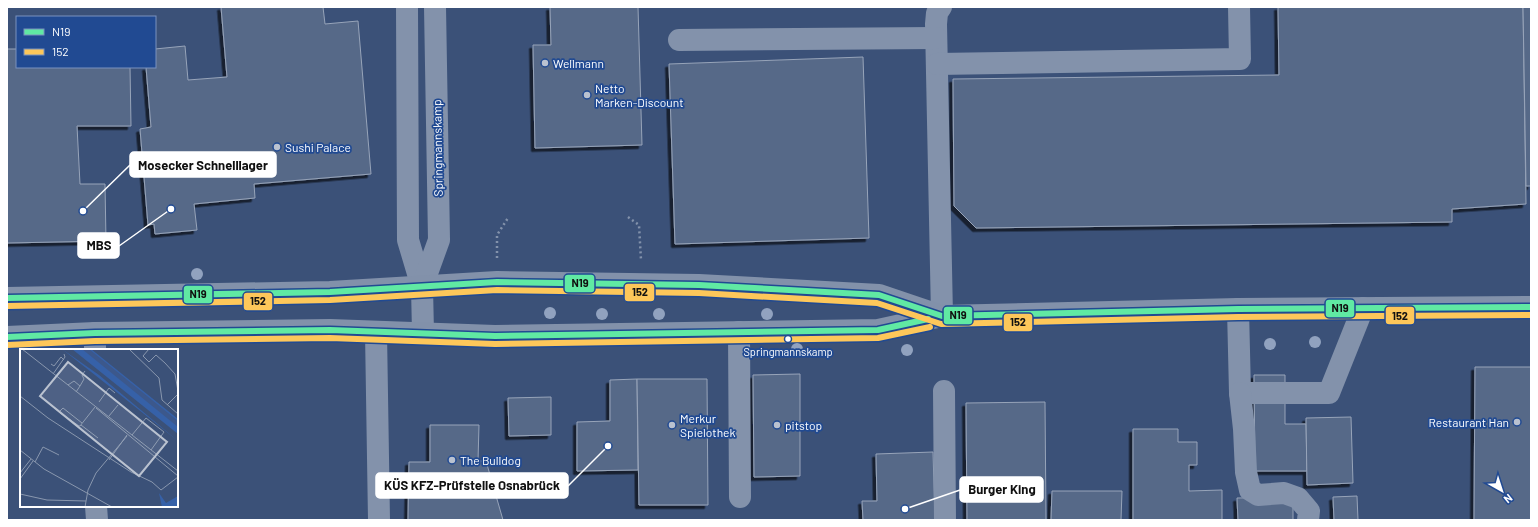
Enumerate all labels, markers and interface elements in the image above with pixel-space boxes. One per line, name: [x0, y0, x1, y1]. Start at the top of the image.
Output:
legend: [16, 16, 156, 68]
text: N19: [52, 24, 71, 38]
text: 152: [52, 44, 69, 58]
place label: Wellmann: [553, 56, 604, 70]
marker: Wellmann: [540, 58, 550, 68]
place label: Netto Marken-Discount: [595, 81, 684, 109]
marker: Netto Marken-Discount: [582, 90, 592, 100]
street label: Springmannskamp: [429, 99, 445, 197]
place label: Sushi Palace: [285, 140, 351, 154]
marker: Sushi Palace: [272, 142, 282, 152]
callout: Mosecker Schnelllager: [130, 152, 276, 177]
text: Mosecker Schnelllager: [138, 157, 268, 173]
callout: MBS: [78, 233, 119, 258]
text: MBS: [86, 237, 112, 253]
line badge: N19: [564, 274, 595, 293]
text: N19: [571, 276, 589, 289]
line badge: 152: [624, 283, 655, 302]
line badge: N19: [183, 285, 213, 304]
text: 152: [632, 285, 648, 298]
text: N19: [189, 287, 207, 300]
line badge: 152: [243, 292, 273, 311]
text: 152: [250, 294, 266, 307]
line badge: N19: [1325, 299, 1355, 318]
text: N19: [1331, 301, 1349, 314]
line badge: N19: [943, 306, 973, 325]
line badge: 152: [1385, 306, 1415, 325]
text: N19: [949, 308, 967, 321]
text: 152: [1392, 309, 1408, 322]
line badge: 152: [1003, 313, 1033, 332]
text: 152: [1010, 315, 1026, 328]
marker: Springmannskamp: [783, 334, 793, 344]
place label: Springmannskamp: [743, 345, 833, 358]
inset map: [20, 349, 178, 507]
place label: Merkur Spielothek: [680, 411, 735, 439]
place label: Restaurant Han: [1429, 415, 1509, 429]
marker: Restaurant Han: [1512, 417, 1522, 427]
place label: pitstop: [785, 418, 822, 432]
marker: Merkur Spielothek: [667, 420, 677, 430]
marker: pitstop: [772, 420, 782, 430]
place label: The Bulldog: [460, 453, 521, 467]
marker: The Bulldog: [447, 455, 457, 465]
north arrow: [1482, 471, 1522, 511]
callout: KÜS KFZ-Prüfstelle Osnabrück: [376, 473, 568, 498]
text: KÜS KFZ-Prüfstelle Osnabrück: [384, 477, 560, 493]
callout: Burger King: [960, 477, 1043, 502]
text: Burger King: [968, 481, 1036, 497]
text: N: [1502, 492, 1516, 507]

